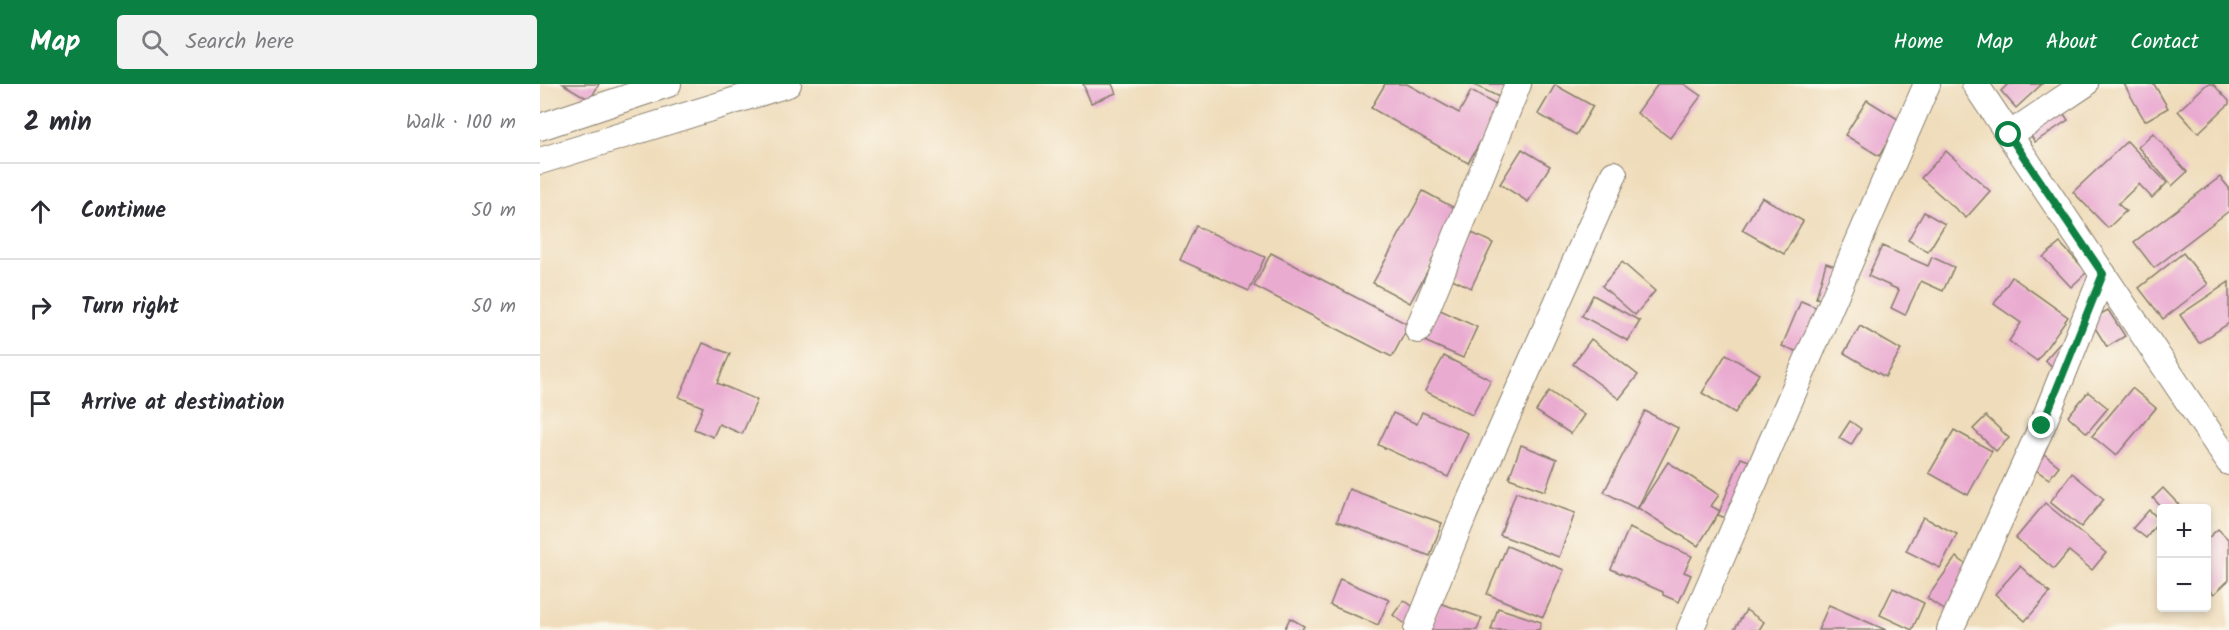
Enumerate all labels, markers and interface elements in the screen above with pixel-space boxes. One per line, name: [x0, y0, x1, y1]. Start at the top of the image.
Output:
search box: [117, 15, 537, 69]
text: Map: [30, 20, 81, 65]
text: Search here: [186, 25, 294, 60]
icon: search: [138, 26, 171, 59]
text: Home: [1894, 26, 1943, 59]
text: Map: [1976, 26, 2013, 59]
text: About: [2046, 26, 2097, 59]
text: Contact: [2130, 26, 2199, 59]
text: 2 min: [24, 102, 92, 144]
text: Walk · 100 m: [406, 107, 516, 139]
route start: [1995, 121, 2021, 147]
text: Continue: [81, 194, 166, 229]
icon: ahead: [24, 195, 57, 228]
text: 50 m: [471, 195, 516, 227]
text: Turn right: [81, 290, 179, 325]
icon: right: [24, 291, 57, 324]
text: 50 m: [471, 291, 516, 323]
text: Arrive at destination: [81, 386, 284, 421]
icon: arrive: [24, 387, 57, 420]
route end: [2028, 412, 2054, 438]
map controls: [2157, 504, 2211, 612]
button: +: [2157, 504, 2211, 558]
button: −: [2157, 558, 2211, 612]

